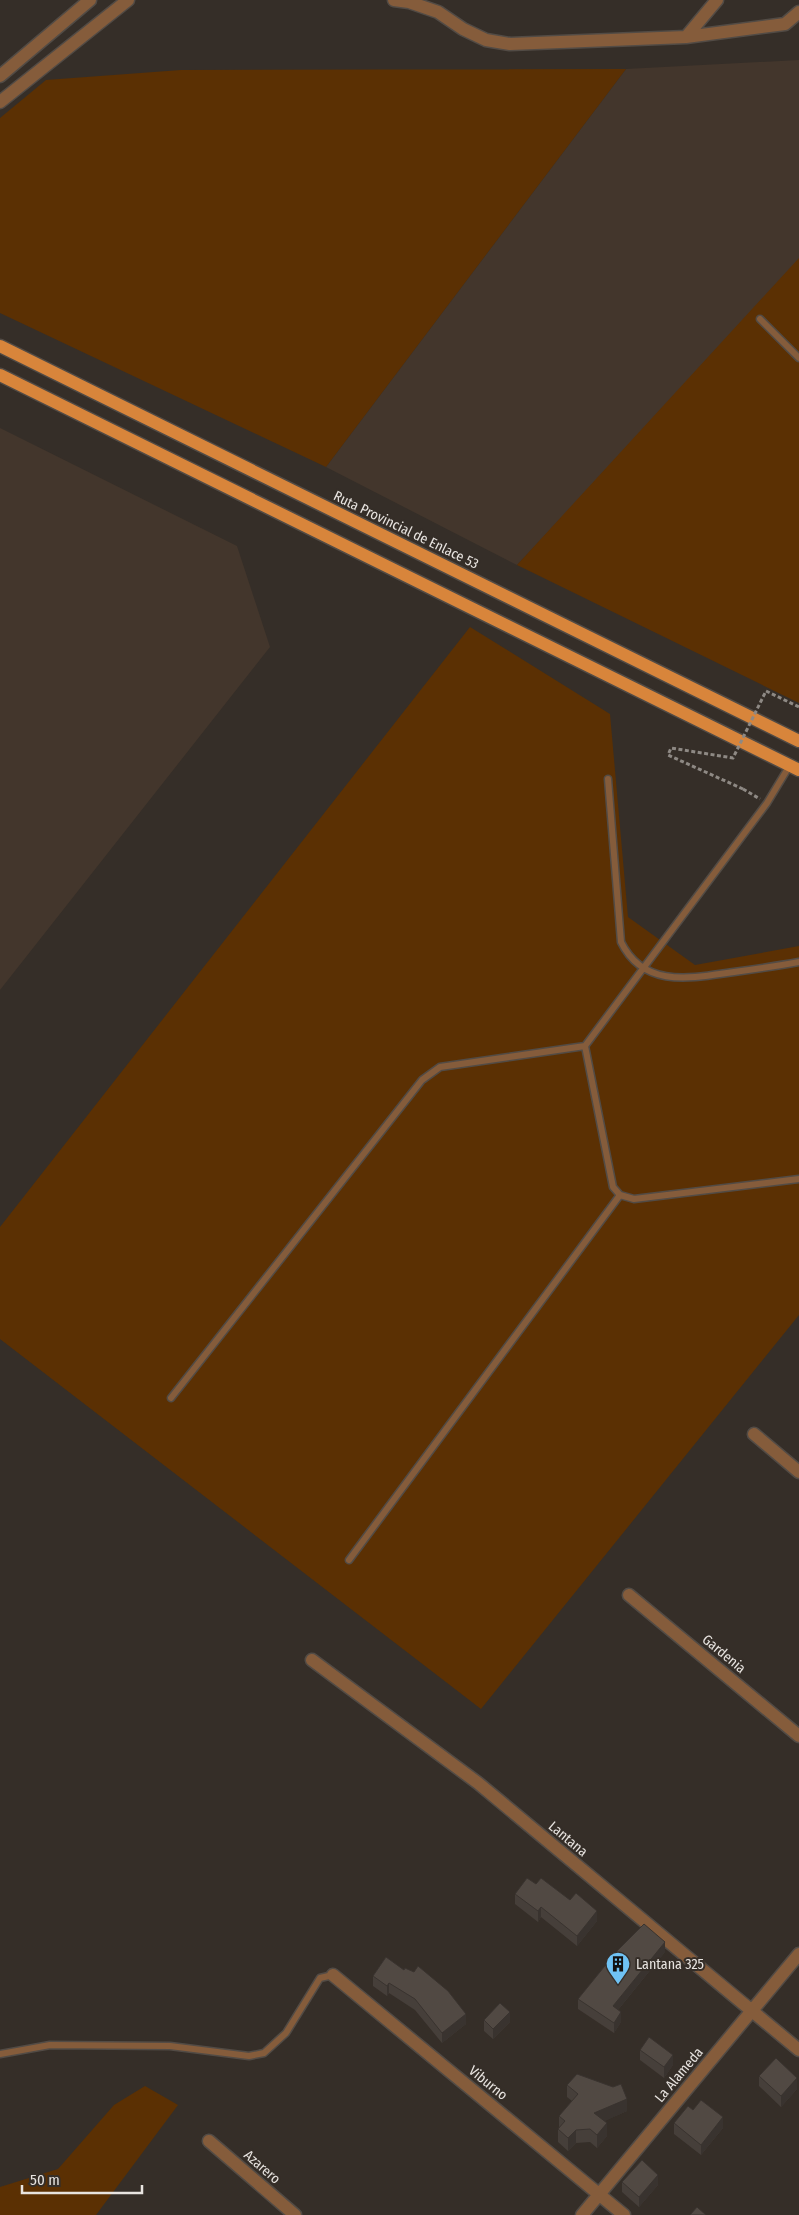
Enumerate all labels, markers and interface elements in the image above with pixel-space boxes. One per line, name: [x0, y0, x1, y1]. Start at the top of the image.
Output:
street label: Ruta Provincial de Enlace 53: [331, 487, 481, 573]
street label: Gardenia: [699, 1631, 749, 1677]
street label: Lantana: [545, 1818, 591, 1860]
building icon: Lantana 325: [605, 1951, 631, 1985]
place label: Lantana 325: [636, 1956, 704, 1973]
street label: La Alameda: [651, 2044, 707, 2106]
street label: Viburno: [465, 2062, 511, 2104]
street label: Azarero: [240, 2147, 284, 2187]
scale bar: [22, 2162, 142, 2194]
text: 50 m: [30, 2171, 60, 2189]

